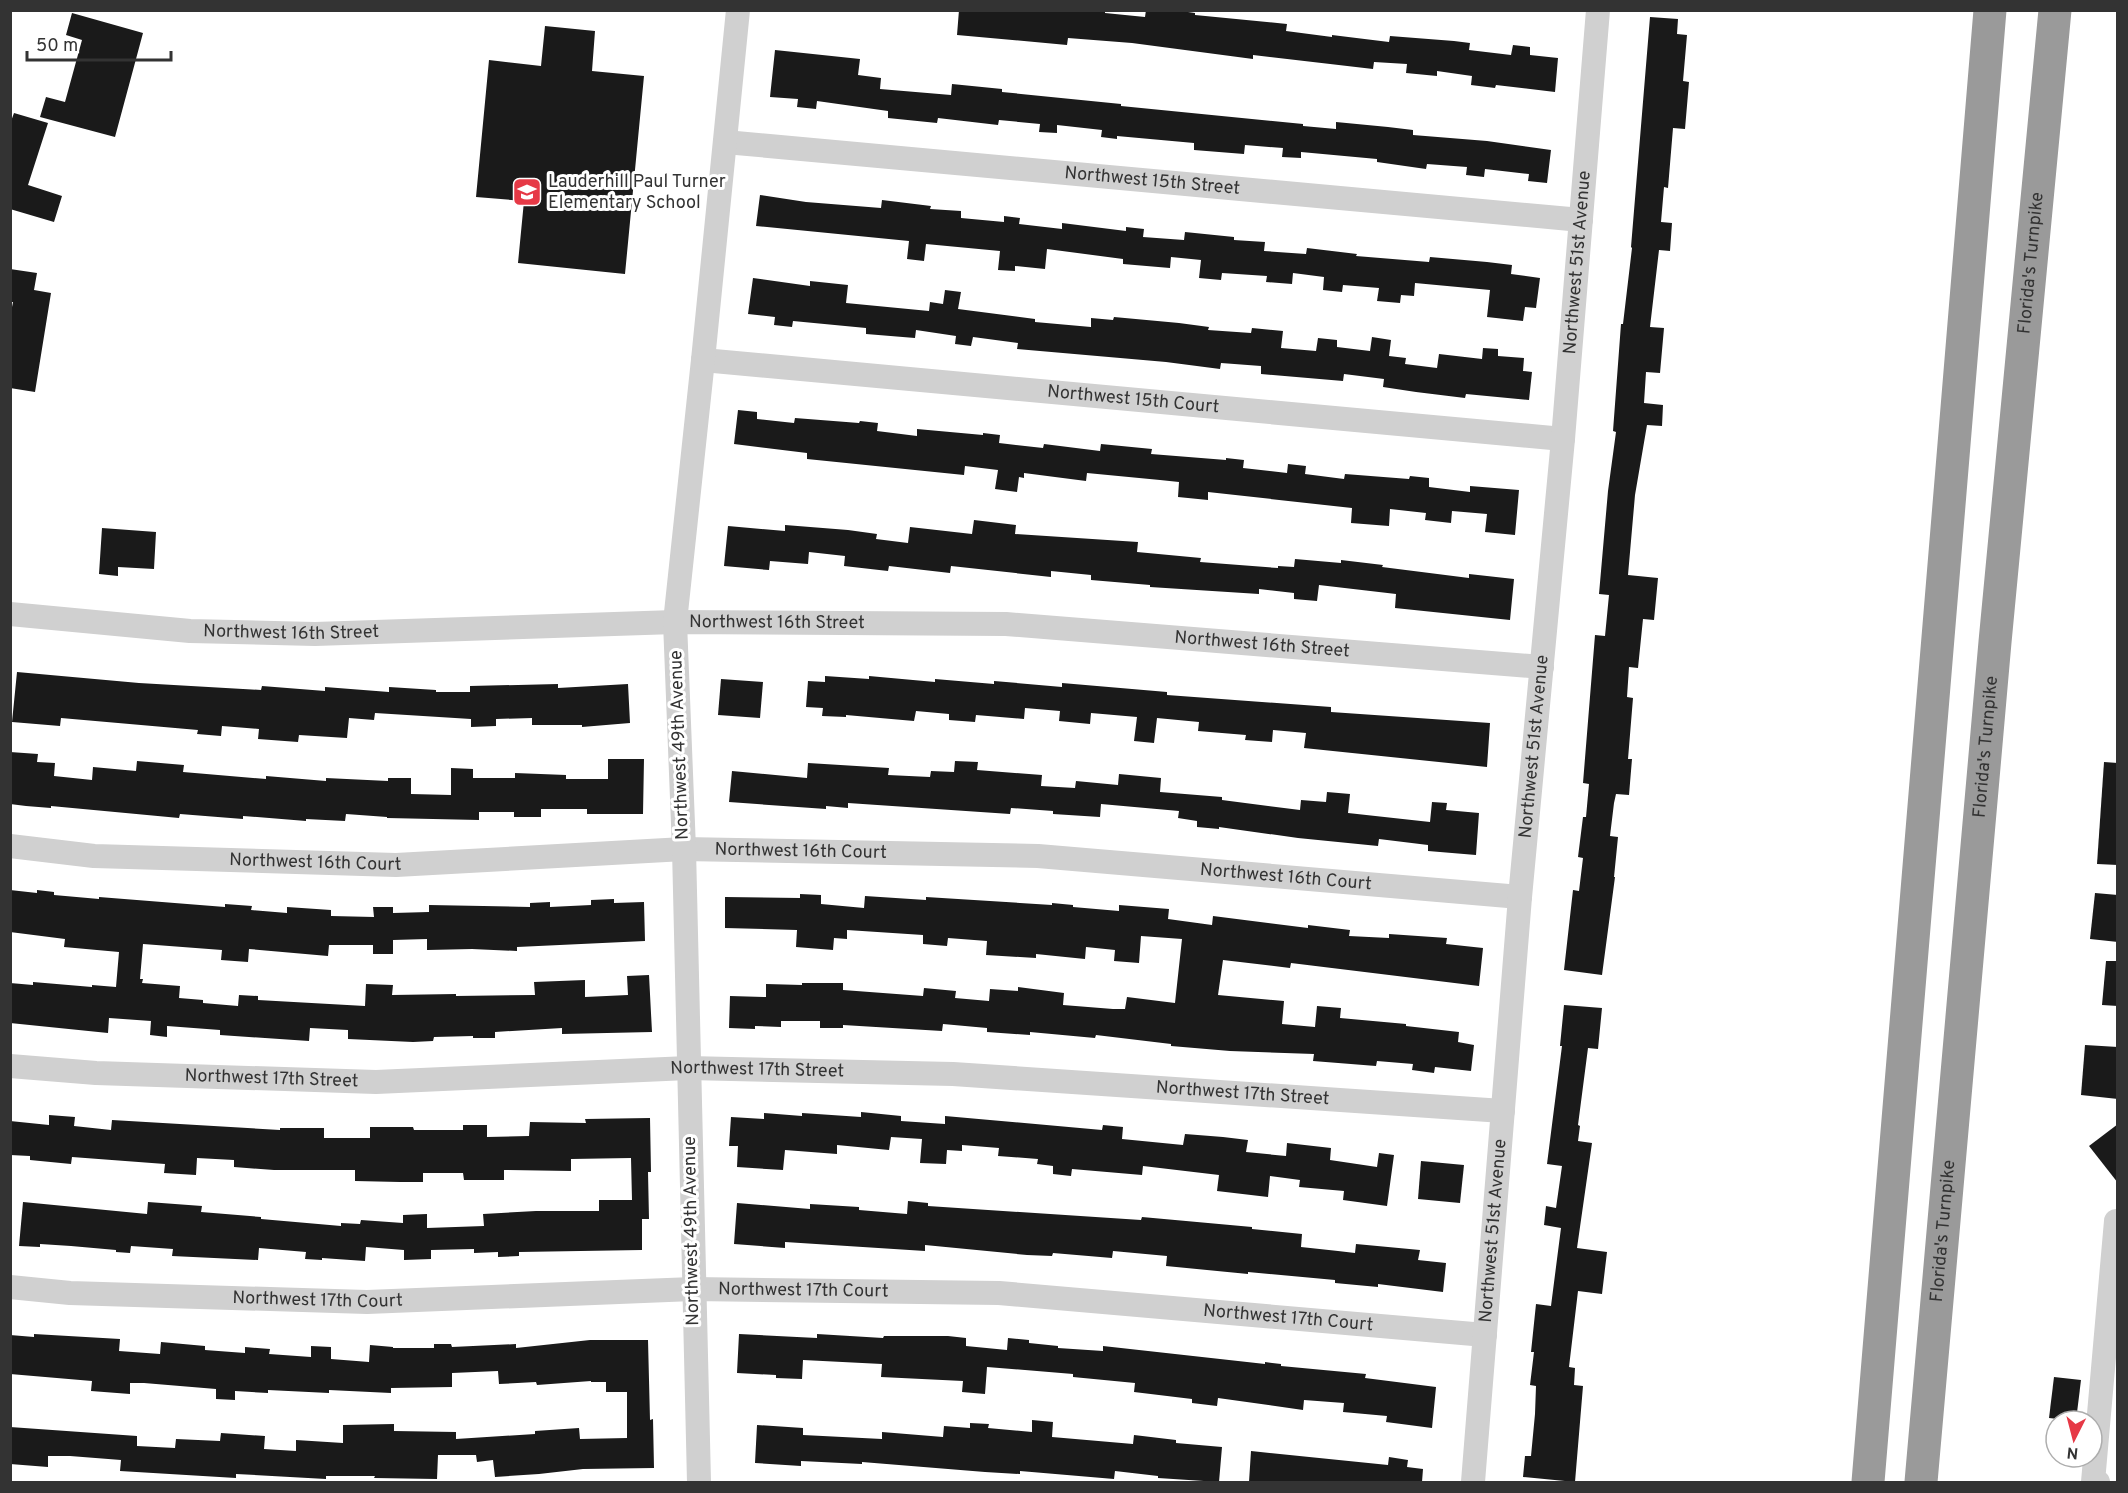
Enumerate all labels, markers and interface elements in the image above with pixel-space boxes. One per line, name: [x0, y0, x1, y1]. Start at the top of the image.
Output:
scale bar: [27, 24, 171, 62]
text: 50 m: [36, 35, 78, 58]
street label: Northwest 15th Street: [1063, 161, 1241, 200]
street label: Northwest 51st Avenue: [1558, 170, 1596, 355]
place label: Lauderhill Paul Turner Elementary School: [548, 171, 726, 215]
school or university icon: Lauderhill Paul Turner Elementary School: [511, 176, 543, 208]
street label: Florida's Turnpike: [2013, 191, 2049, 335]
street label: Northwest 15th Court: [1046, 380, 1220, 419]
street label: Northwest 16th Street: [689, 611, 865, 635]
street label: Northwest 16th Street: [203, 620, 379, 645]
street label: Northwest 16th Street: [1174, 626, 1351, 663]
street label: Northwest 49th Avenue: [665, 650, 695, 840]
street label: Northwest 51st Avenue: [1514, 654, 1554, 839]
street label: Florida's Turnpike: [1968, 675, 2003, 819]
street label: Northwest 16th Court: [714, 838, 887, 865]
street label: Northwest 16th Court: [229, 849, 402, 877]
street label: Northwest 16th Court: [1199, 858, 1373, 896]
street label: Northwest 17th Street: [670, 1056, 844, 1083]
street label: Northwest 17th Street: [184, 1064, 359, 1093]
street label: Northwest 17th Street: [1155, 1076, 1330, 1111]
street label: Northwest 49th Avenue: [679, 1136, 705, 1326]
street label: Northwest 51st Avenue: [1474, 1138, 1512, 1324]
street label: Florida's Turnpike: [1925, 1159, 1961, 1303]
street label: Northwest 17th Court: [718, 1278, 889, 1303]
street label: Northwest 17th Court: [232, 1286, 403, 1314]
street label: Northwest 17th Court: [1202, 1299, 1374, 1337]
north arrow: [2044, 1409, 2104, 1469]
text: N: [2066, 1441, 2079, 1462]

